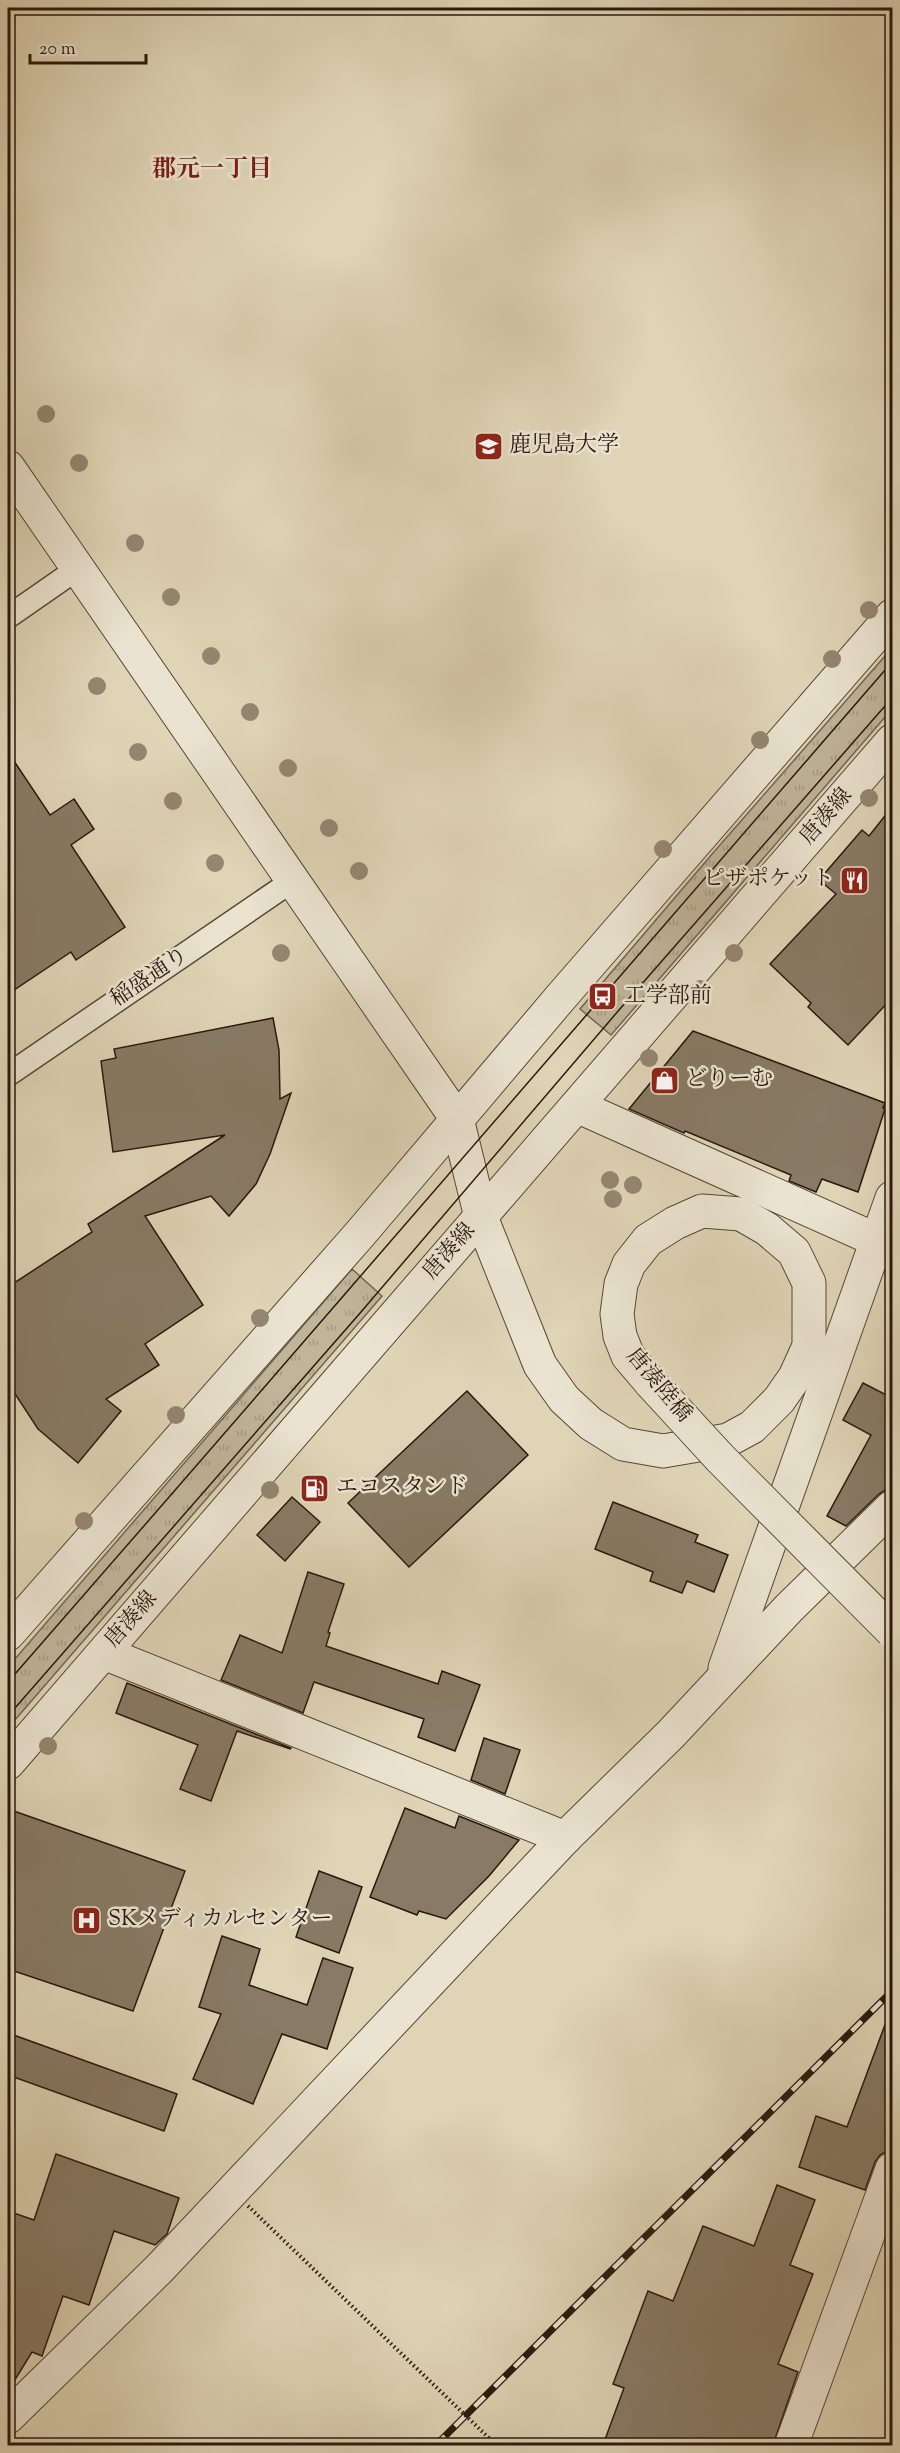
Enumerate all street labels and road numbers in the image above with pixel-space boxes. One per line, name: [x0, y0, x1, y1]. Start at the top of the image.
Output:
street label: 唐湊線: [793, 782, 861, 852]
street label: 稲盛通り: [105, 940, 195, 1016]
street label: 唐湊線: [416, 1217, 484, 1287]
street label: 唐湊陸橋: [617, 1342, 699, 1430]
street label: 唐湊線: [98, 1585, 166, 1655]

